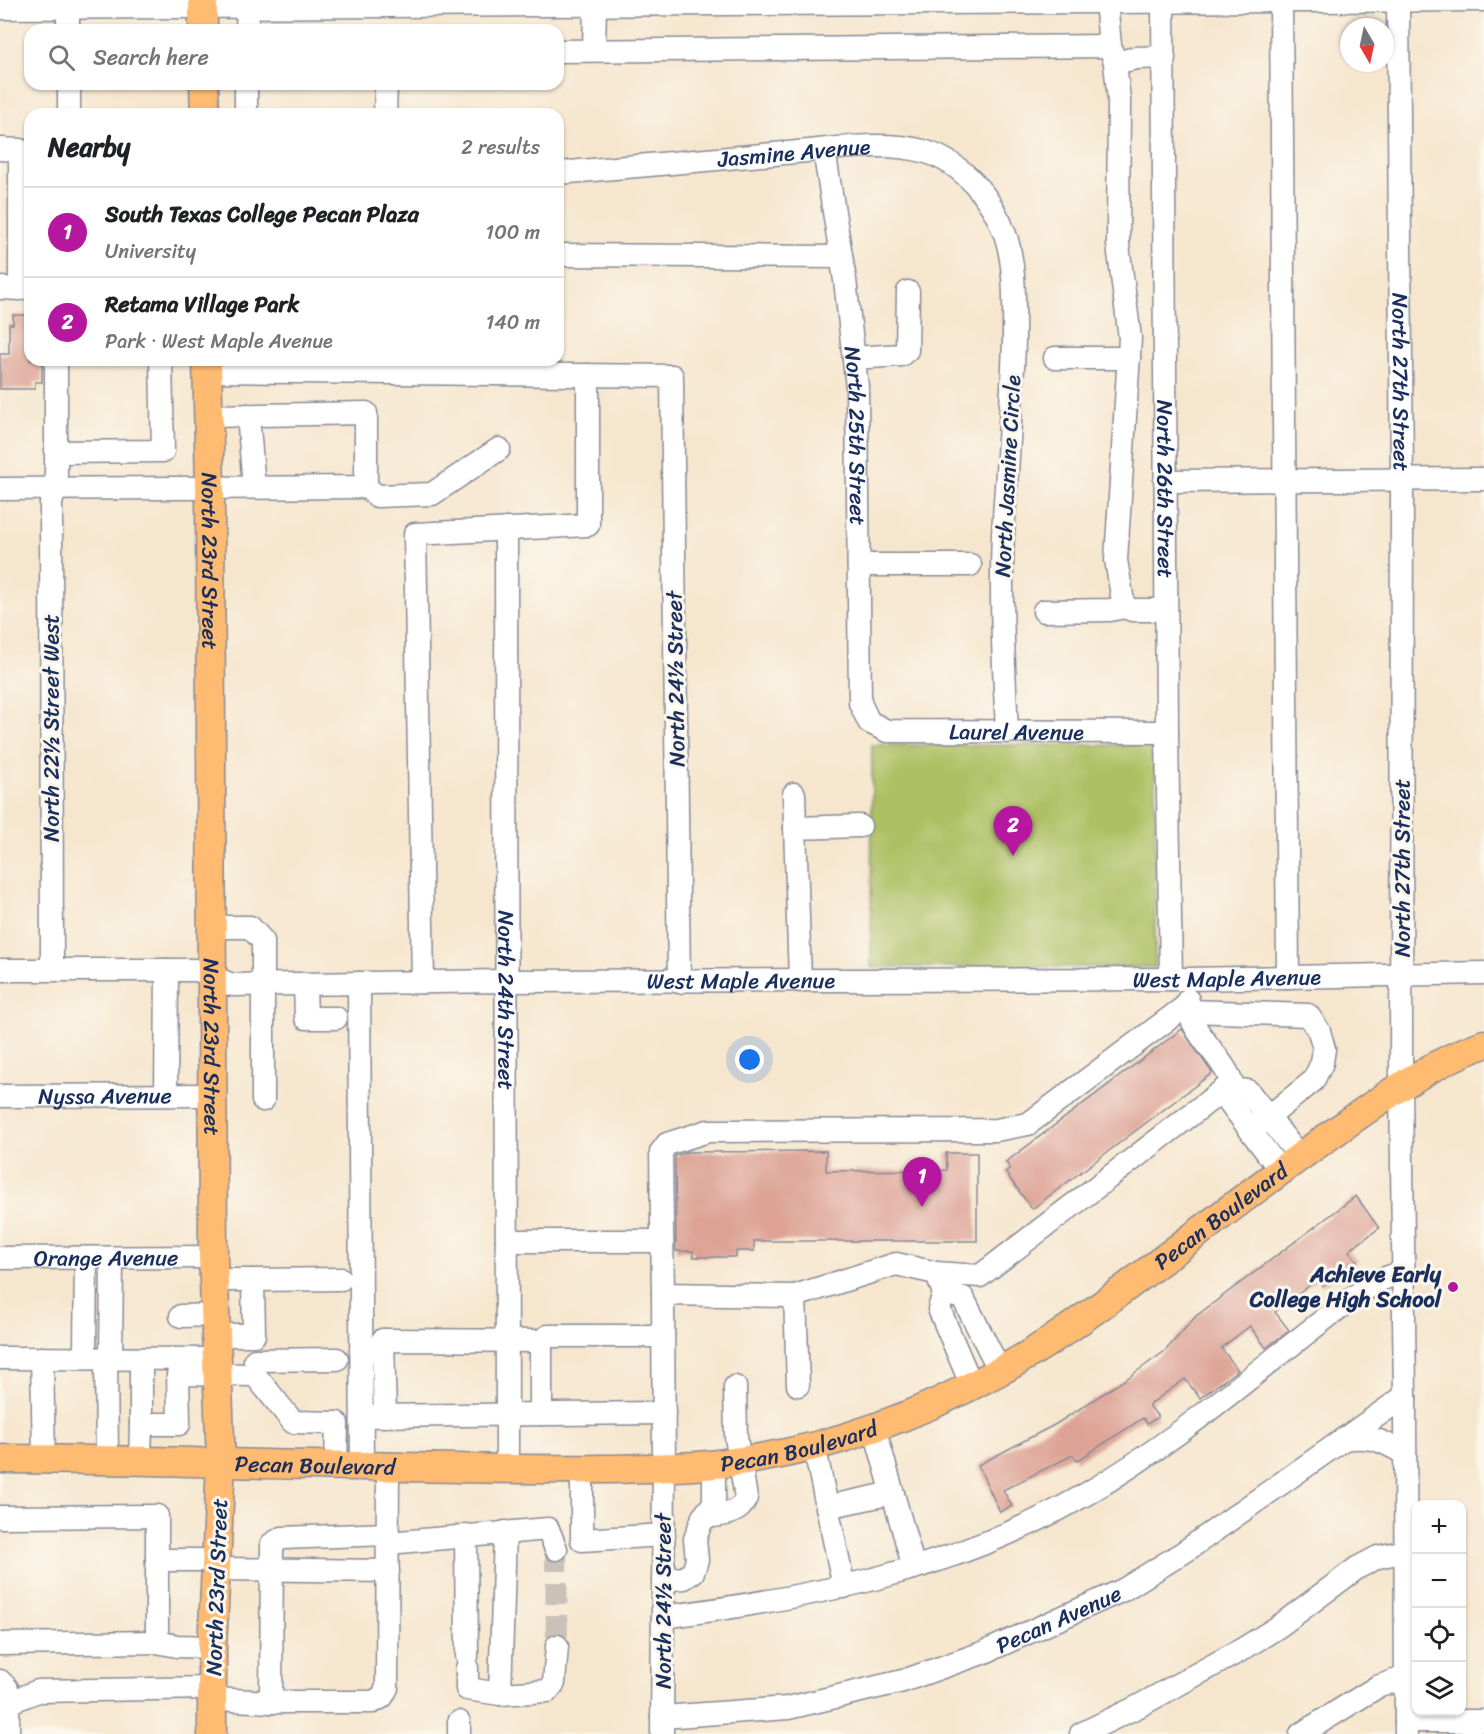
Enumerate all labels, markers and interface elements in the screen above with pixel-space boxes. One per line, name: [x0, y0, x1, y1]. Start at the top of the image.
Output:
north arrow: [1340, 18, 1394, 72]
search box: [24, 24, 564, 90]
text: Search here: [93, 38, 209, 77]
icon: search: [45, 41, 78, 74]
text: Nearby: [48, 124, 130, 170]
street label: Jasmine Avenue: [715, 127, 872, 179]
text: 2 results: [461, 130, 540, 165]
text: South Texas College Pecan Plaza: [105, 195, 419, 234]
text: 1: [63, 215, 72, 250]
text: 100 m: [486, 215, 540, 250]
text: University: [105, 234, 196, 269]
text: Retama Village Park: [105, 285, 299, 324]
street label: North 27th Street: [1380, 293, 1421, 472]
text: 2: [62, 305, 73, 340]
text: 140 m: [486, 305, 540, 340]
text: Park · West Maple Avenue: [105, 324, 333, 359]
street label: North 25th Street: [833, 344, 877, 526]
street label: North Jasmine Circle: [983, 374, 1032, 578]
street label: North 26th Street: [1145, 400, 1185, 579]
street label: North 23rd Street: [190, 472, 230, 650]
street label: North 24½ Street: [654, 590, 697, 767]
street label: North 22½ Street West: [32, 614, 71, 842]
street label: Laurel Avenue: [949, 712, 1084, 752]
street label: North 27th Street: [1383, 778, 1422, 957]
pin: 2: [994, 806, 1032, 856]
street label: North 24th Street: [486, 910, 526, 1090]
street label: West Maple Avenue: [1133, 957, 1322, 999]
street label: North 23rd Street: [192, 958, 232, 1136]
street label: West Maple Avenue: [647, 961, 835, 1001]
your location: [735, 1045, 764, 1074]
street label: Nyssa Avenue: [38, 1076, 172, 1116]
street label: Pecan Boulevard: [1145, 1151, 1298, 1280]
pin: 1: [902, 1158, 942, 1207]
street label: Orange Avenue: [34, 1238, 178, 1278]
place label: Achieve Early College High School: [1249, 1255, 1443, 1319]
marker: Achieve Early College High School: [1446, 1280, 1460, 1294]
street label: Pecan Boulevard: [718, 1408, 884, 1484]
street label: Pecan Boulevard: [234, 1444, 397, 1487]
street label: North 23rd Street: [194, 1497, 239, 1676]
map controls: [1412, 1500, 1466, 1716]
button: +: [1412, 1500, 1466, 1554]
street label: North 24½ Street: [644, 1512, 683, 1689]
button: −: [1412, 1554, 1466, 1608]
street label: Pecan Avenue: [989, 1574, 1128, 1665]
button: locate: [1412, 1608, 1466, 1662]
button: layers: [1412, 1662, 1466, 1716]

